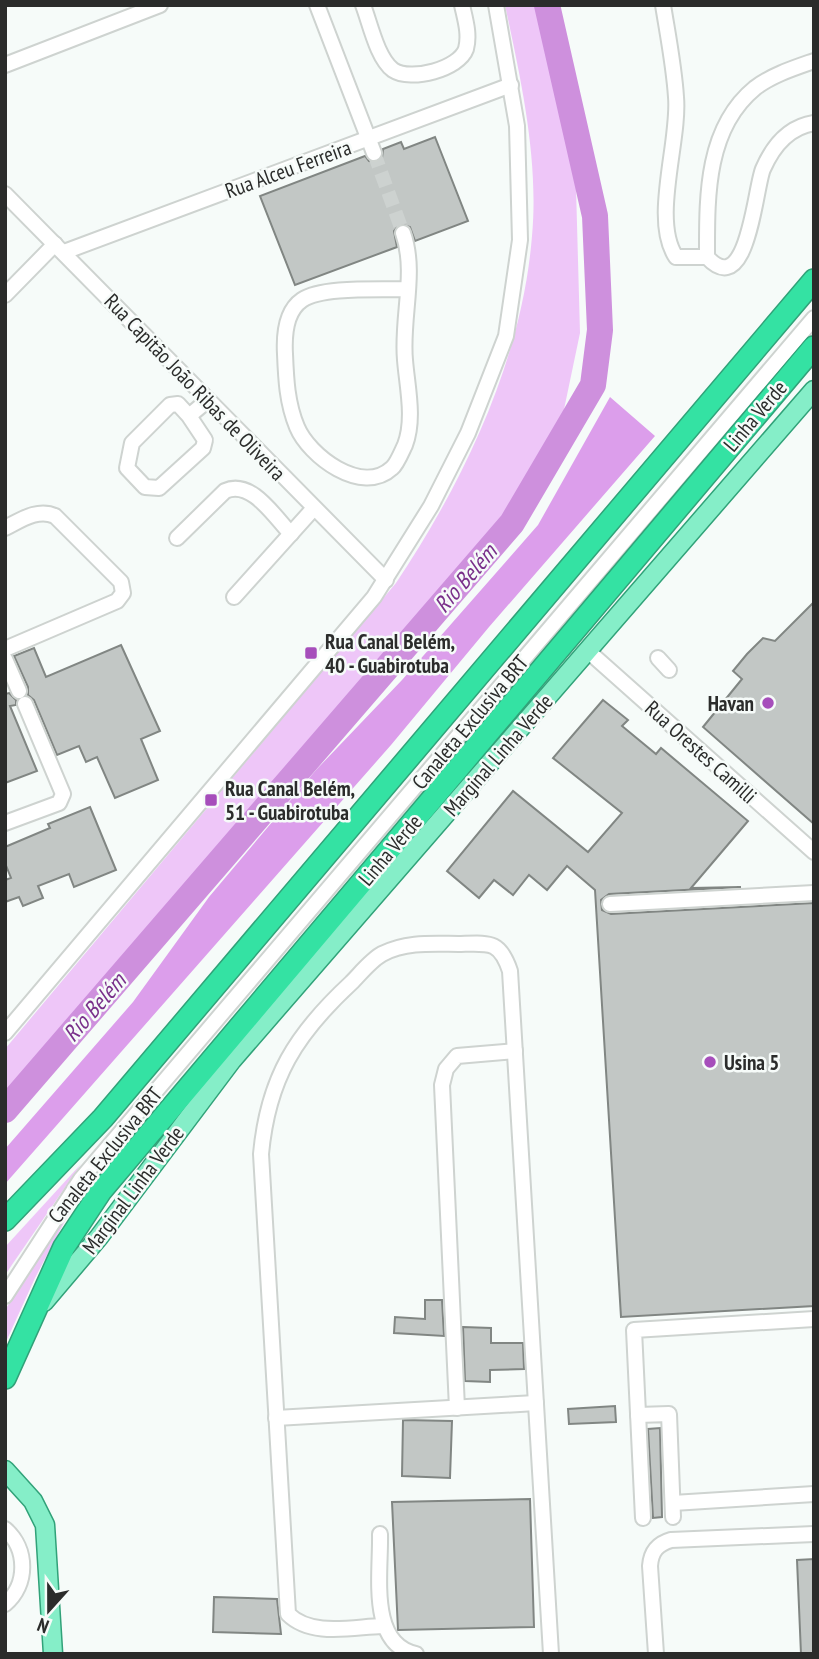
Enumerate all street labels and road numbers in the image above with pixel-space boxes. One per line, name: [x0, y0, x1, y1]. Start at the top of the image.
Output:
street label: Rua Alceu Ferreira: [221, 134, 355, 204]
street label: Rua Capitão João Ribas de Oliveira: [99, 288, 291, 486]
street label: Linha Verde: [717, 375, 793, 457]
street label: Canaleta Exclusiva BRT: [406, 649, 535, 795]
street label: Marginal Linha Verde: [438, 688, 558, 822]
street label: Rua Orestes Camilli: [639, 695, 763, 809]
street label: Linha Verde: [352, 809, 428, 891]
street label: Canaleta Exclusiva BRT: [42, 1081, 169, 1229]
street label: Marginal Linha Verde: [76, 1121, 190, 1259]

